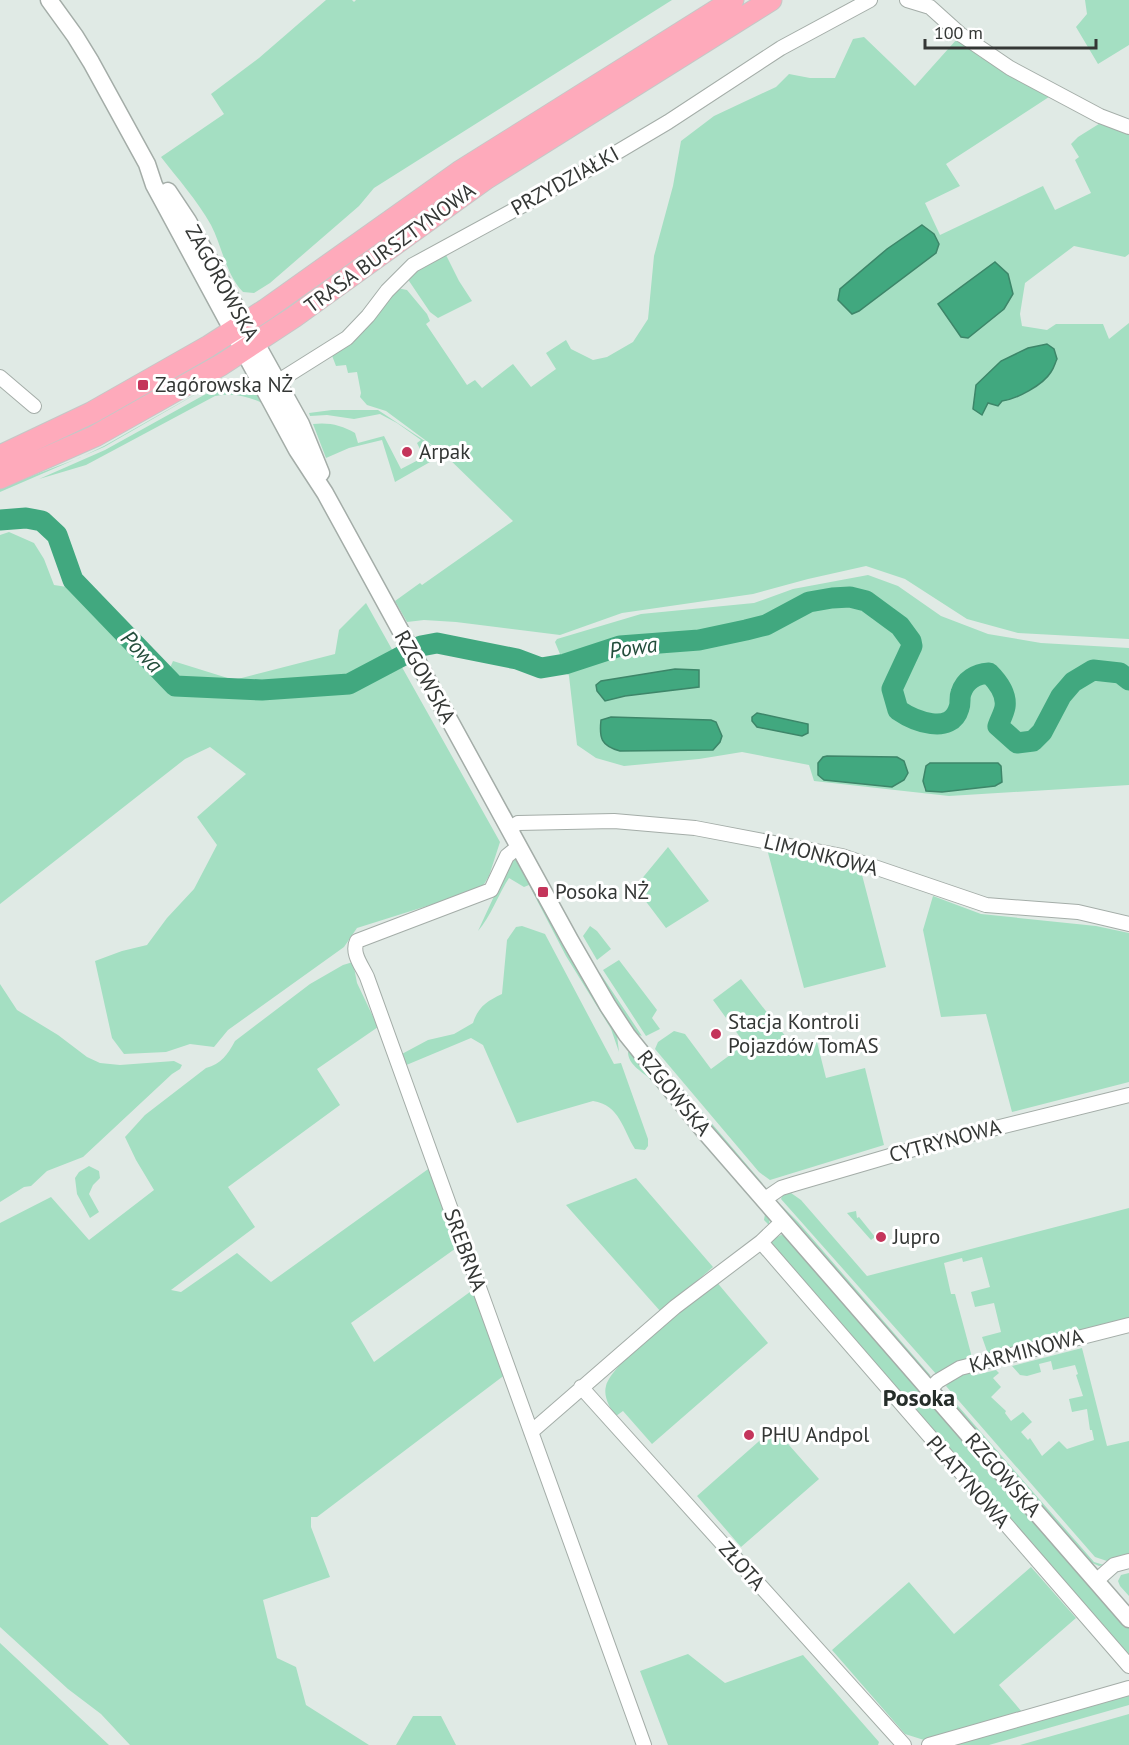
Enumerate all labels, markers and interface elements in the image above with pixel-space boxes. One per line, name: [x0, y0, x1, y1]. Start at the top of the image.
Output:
scale bar: [925, 12, 1096, 50]
text: 100 m: [934, 21, 983, 44]
street label: PRZYDZIAŁKI: [506, 140, 623, 221]
street label: TRASA BURSZTYNOWA: [299, 176, 481, 319]
street label: ZAGÓROWSKA: [179, 220, 266, 346]
place label: Zagórowska NŻ: [155, 371, 293, 398]
marker: Zagórowska NŻ: [136, 378, 150, 392]
place label: Arpak: [419, 438, 470, 465]
marker: Arpak: [400, 445, 414, 459]
water label: Powa: [115, 624, 169, 678]
street label: RZGOWSKA: [389, 625, 462, 729]
water label: Powa: [607, 630, 659, 664]
street label: LIMONKOWA: [761, 827, 882, 882]
place label: Posoka NŻ: [555, 878, 649, 905]
marker: Posoka NŻ: [536, 885, 550, 899]
place label: Stacja Kontroli Pojazdów TomAS: [728, 1008, 879, 1059]
marker: Stacja Kontroli Pojazdów TomAS: [709, 1027, 723, 1041]
street label: RZGOWSKA: [632, 1044, 718, 1142]
street label: CYTRYNOWA: [886, 1112, 1004, 1168]
street label: SREBRNA: [438, 1205, 493, 1296]
place label: Jupro: [892, 1223, 940, 1250]
marker: Jupro: [874, 1230, 888, 1244]
street label: KARMINOWA: [966, 1322, 1086, 1379]
district label: Posoka: [883, 1382, 955, 1413]
place label: PHU Andpol: [761, 1421, 869, 1448]
street label: RZGOWSKA: [959, 1427, 1048, 1523]
marker: PHU Andpol: [742, 1428, 756, 1442]
street label: PLATYNOWA: [921, 1430, 1016, 1534]
street label: ZŁOTA: [713, 1536, 772, 1596]

